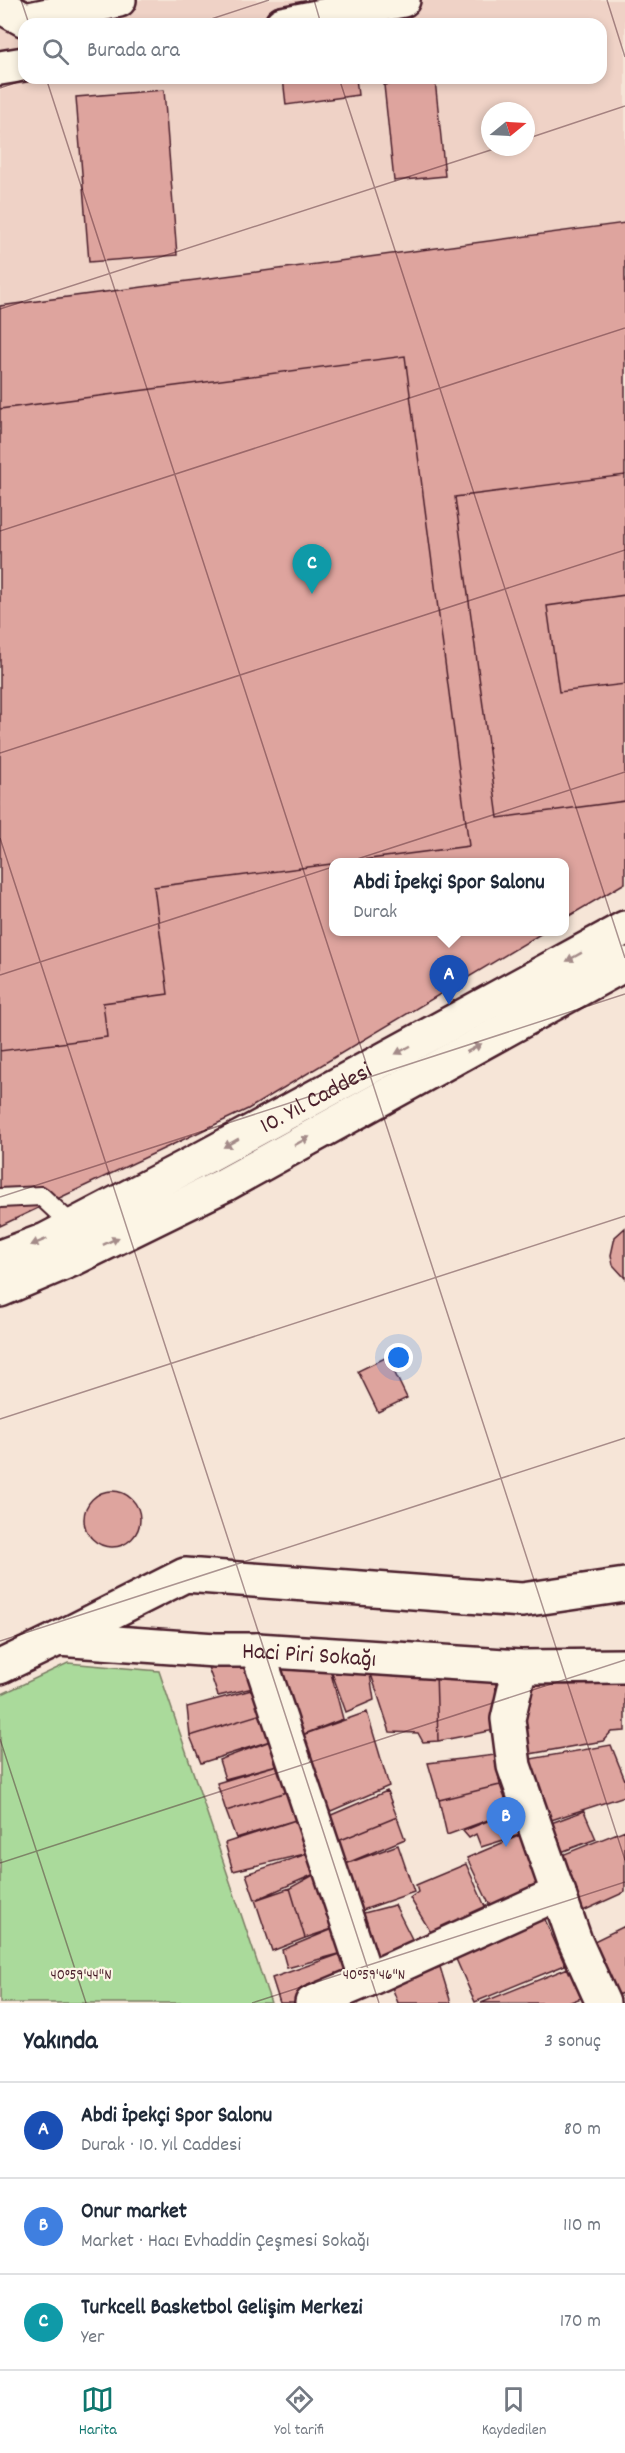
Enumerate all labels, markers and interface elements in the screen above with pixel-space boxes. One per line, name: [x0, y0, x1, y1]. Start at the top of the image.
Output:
search box: [18, 18, 607, 84]
icon: search: [39, 35, 72, 68]
text: Burada ara: [87, 36, 180, 67]
north arrow: [481, 102, 535, 156]
pin: C: [292, 544, 332, 594]
popup: [329, 858, 569, 936]
text: Abdi İpekçi Spor Salonu: [353, 868, 545, 899]
text: Durak: [353, 899, 397, 927]
one-way arrow: [566, 951, 582, 962]
pin: A: [430, 956, 468, 1005]
one-way arrow: [465, 1043, 482, 1053]
one-way arrow: [394, 1045, 411, 1055]
street label: 10. Yıl Caddesi: [255, 1055, 379, 1144]
one-way arrow: [294, 1136, 311, 1146]
one-way arrow: [222, 1138, 239, 1148]
one-way arrow: [102, 1236, 119, 1245]
one-way arrow: [30, 1237, 48, 1247]
your location: [384, 1343, 413, 1372]
street label: Haci Piri Sokağı: [242, 1636, 377, 1678]
pin: B: [486, 1798, 526, 1847]
text: 40°59'44"N: [50, 1965, 112, 1987]
text: 40°59'46"N: [343, 1965, 405, 1987]
text: Yakında: [24, 2024, 98, 2061]
text: 3 sonuç: [544, 2028, 601, 2056]
text: Abdi İpekçi Spor Salonu: [81, 2101, 272, 2132]
text: A: [38, 2116, 49, 2144]
text: 80 m: [564, 2116, 601, 2144]
text: Durak · 10. Yıl Caddesi: [81, 2132, 241, 2160]
text: Onur market: [81, 2197, 187, 2228]
text: B: [39, 2212, 48, 2240]
text: 110 m: [563, 2212, 601, 2240]
text: Market · Hacı Evhaddin Çeşmesi Sokağı: [81, 2228, 369, 2256]
text: Turkcell Basketbol Gelişim Merkezi: [81, 2293, 362, 2324]
text: C: [39, 2308, 48, 2336]
text: 170 m: [560, 2308, 601, 2336]
text: Yer: [81, 2324, 105, 2352]
tab: Harita: [79, 2383, 117, 2442]
tab: Yol tarifi: [274, 2383, 324, 2442]
tab: Kaydedilen: [482, 2383, 546, 2442]

